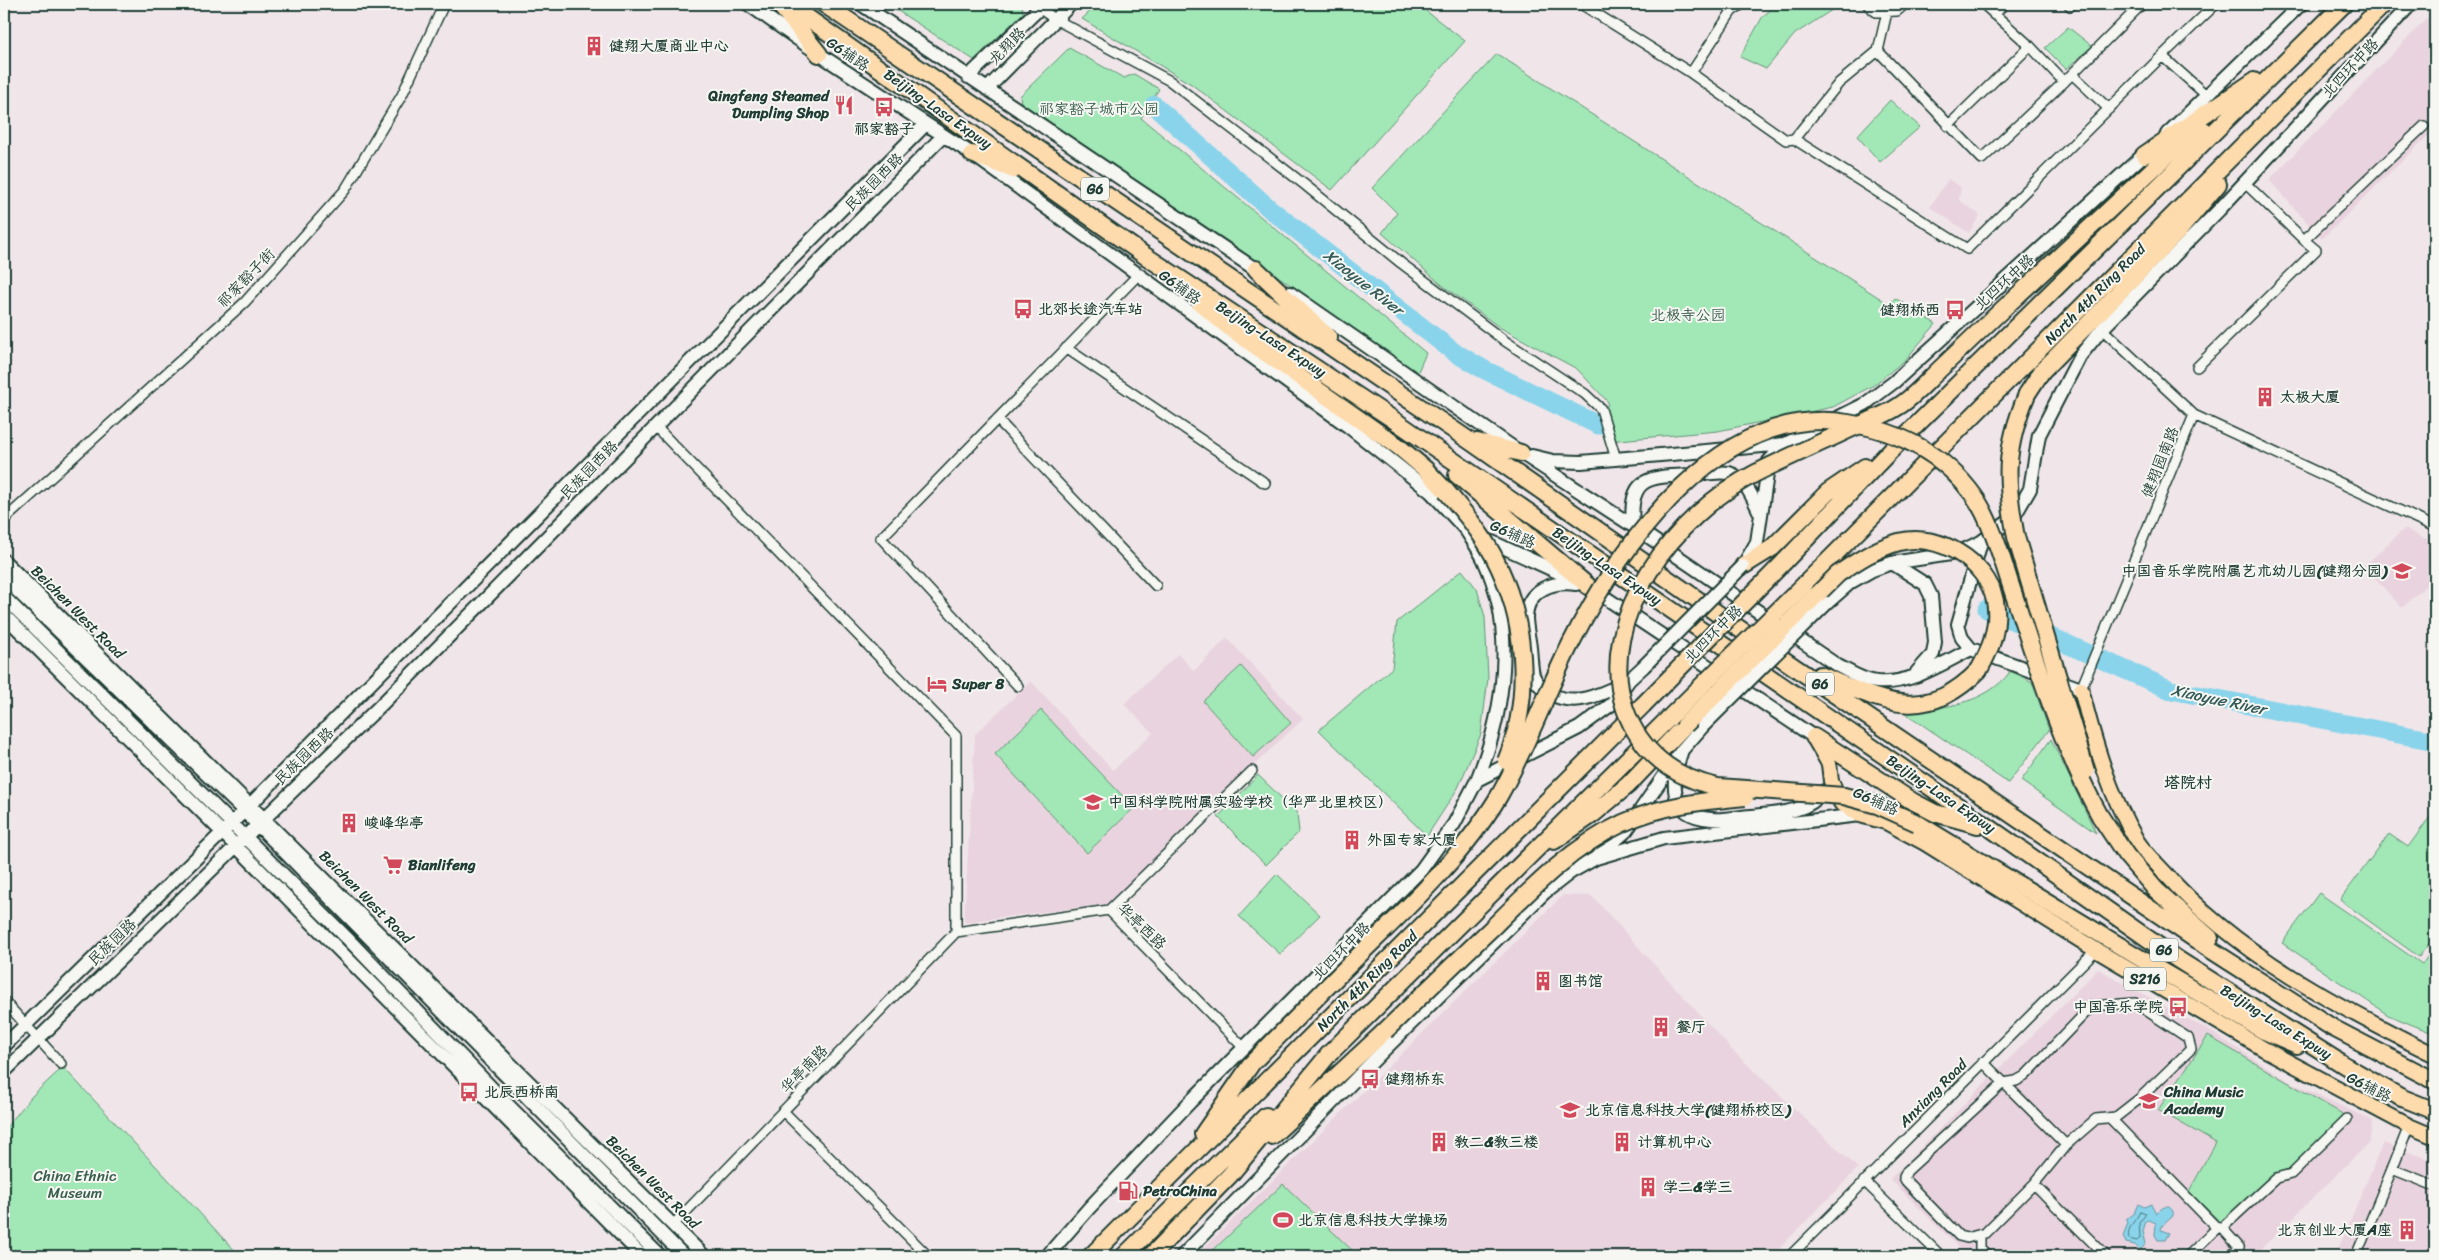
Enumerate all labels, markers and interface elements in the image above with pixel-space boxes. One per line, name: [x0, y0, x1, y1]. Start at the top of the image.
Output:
street label: 龙翔路: [982, 21, 1032, 71]
street label: G6辅路: [821, 30, 875, 78]
street label: 北四环中路: [2315, 32, 2385, 104]
place label: 健翔大厦商业中心: [609, 33, 729, 59]
building icon: 健翔大厦商业中心: [583, 35, 605, 57]
street label: Beijing-Lasa Expwy: [878, 62, 998, 156]
place label: Qingfeng Steamed Dumpling Shop: [707, 83, 830, 126]
restaurant icon: Qingfeng Steamed Dumpling Shop: [833, 94, 855, 116]
bus stop icon: 祁家豁子: [873, 96, 895, 118]
park label: 祁家豁子城市公园: [1039, 96, 1159, 122]
place label: 祁家豁子: [854, 116, 914, 142]
street label: 民族园西路: [838, 146, 910, 218]
road number: G6: [1081, 178, 1109, 200]
street label: North 4th Ring Road: [2038, 236, 2153, 351]
water label: Xiaoyue River: [1316, 241, 1412, 325]
street label: 祁家豁子街: [211, 242, 281, 314]
street label: 北四环中路: [1967, 247, 2041, 317]
street label: G6辅路: [1153, 262, 1207, 312]
street label: Beijing-Lasa Expwy: [1210, 293, 1332, 385]
place label: 北郊长途汽车站: [1038, 296, 1143, 322]
place label: 健翔桥西: [1880, 297, 1940, 323]
bus stop icon: 北郊长途汽车站: [1012, 298, 1034, 320]
bus stop icon: 健翔桥西: [1944, 299, 1966, 321]
park label: 北极寺公园: [1650, 302, 1726, 328]
place label: 太极大厦: [2280, 384, 2340, 410]
building icon: 太极大厦: [2254, 386, 2276, 408]
street label: 健翔园南路: [2134, 422, 2186, 502]
street label: 民族园西路: [554, 434, 624, 506]
street label: G6辅路: [1486, 512, 1540, 556]
street label: Beijing-Lasa Expwy: [1547, 519, 1667, 613]
place label: 中国音乐学院附属艺术幼儿园(健翔分园): [2121, 558, 2389, 584]
street label: Beichen West Road: [25, 559, 132, 666]
school or university icon: 中国音乐学院附属艺术幼儿园(健翔分园): [2391, 560, 2413, 582]
street label: 北四环中路: [1677, 598, 1749, 670]
place label: Super 8: [951, 671, 1005, 697]
road number: G6: [1806, 672, 1834, 696]
hotel icon: Super 8: [926, 673, 948, 695]
water label: Xiaoyue River: [2168, 675, 2271, 724]
street label: 民族园西路: [268, 721, 340, 791]
street label: Beijing-Lasa Expwy: [1881, 747, 2001, 841]
district label: 塔院村: [2164, 768, 2212, 797]
street label: G6辅路: [1849, 779, 1903, 823]
place label: 中国科学院附属实验学校（华严北里校区）: [1108, 789, 1393, 815]
school or university icon: 中国科学院附属实验学校（华严北里校区）: [1082, 791, 1104, 813]
place label: 峻峰华亭: [364, 810, 424, 836]
building icon: 峻峰华亭: [338, 812, 360, 834]
place label: 外国专家大厦: [1367, 827, 1457, 853]
building icon: 外国专家大厦: [1341, 829, 1363, 851]
street label: Beichen West Road: [313, 844, 420, 951]
place label: Bianlifeng: [408, 852, 476, 878]
supermarket icon: Bianlifeng: [382, 854, 404, 876]
street label: 华亭西路: [1111, 896, 1173, 956]
street label: 民族园路: [81, 912, 143, 972]
street label: 北四环中路: [1305, 915, 1377, 987]
street label: North 4th Ring Road: [1310, 923, 1425, 1038]
road number: G6: [2150, 938, 2178, 962]
place label: 图书馆: [1558, 968, 1603, 994]
road number: S216: [2124, 968, 2166, 991]
building icon: 图书馆: [1532, 970, 1554, 992]
street label: Beijing-Lasa Expwy: [2215, 977, 2337, 1067]
place label: 中国音乐学院: [2073, 994, 2163, 1020]
bus stop icon: 中国音乐学院: [2167, 996, 2189, 1018]
place label: 餐厅: [1676, 1014, 1706, 1040]
building icon: 餐厅: [1650, 1016, 1672, 1038]
street label: 华亭南路: [774, 1038, 834, 1100]
street label: Anxiang Road: [1892, 1052, 1974, 1134]
street label: G6辅路: [2342, 1065, 2396, 1109]
place label: 健翔桥东: [1385, 1066, 1445, 1092]
bus stop icon: 健翔桥东: [1359, 1068, 1381, 1090]
place label: 北辰西桥南: [484, 1079, 559, 1105]
place label: China Music Academy: [2163, 1079, 2244, 1122]
bus stop icon: 北辰西桥南: [458, 1081, 480, 1103]
school or university icon: China Music Academy: [2138, 1090, 2160, 1112]
place label: 北京信息科技大学(健翔桥校区): [1585, 1097, 1792, 1123]
school or university icon: 北京信息科技大学(健翔桥校区): [1559, 1099, 1581, 1121]
street label: Beichen West Road: [600, 1129, 707, 1236]
place label: 教二&教三楼: [1454, 1129, 1539, 1155]
place label: 计算机中心: [1637, 1129, 1712, 1155]
building icon: 教二&教三楼: [1428, 1131, 1450, 1153]
building icon: 计算机中心: [1611, 1131, 1633, 1153]
park label: China Ethnic Museum: [34, 1163, 117, 1206]
place label: 学二&学三: [1663, 1174, 1733, 1200]
building icon: 学二&学三: [1637, 1176, 1659, 1198]
place label: PetroChina: [1143, 1178, 1218, 1204]
fuel station icon: PetroChina: [1117, 1180, 1139, 1202]
place label: 北京信息科技大学操场: [1298, 1207, 1448, 1233]
sports icon: 北京信息科技大学操场: [1272, 1209, 1294, 1231]
place label: 北京创业大厦A座: [2277, 1217, 2392, 1243]
building icon: 北京创业大厦A座: [2396, 1219, 2418, 1241]

